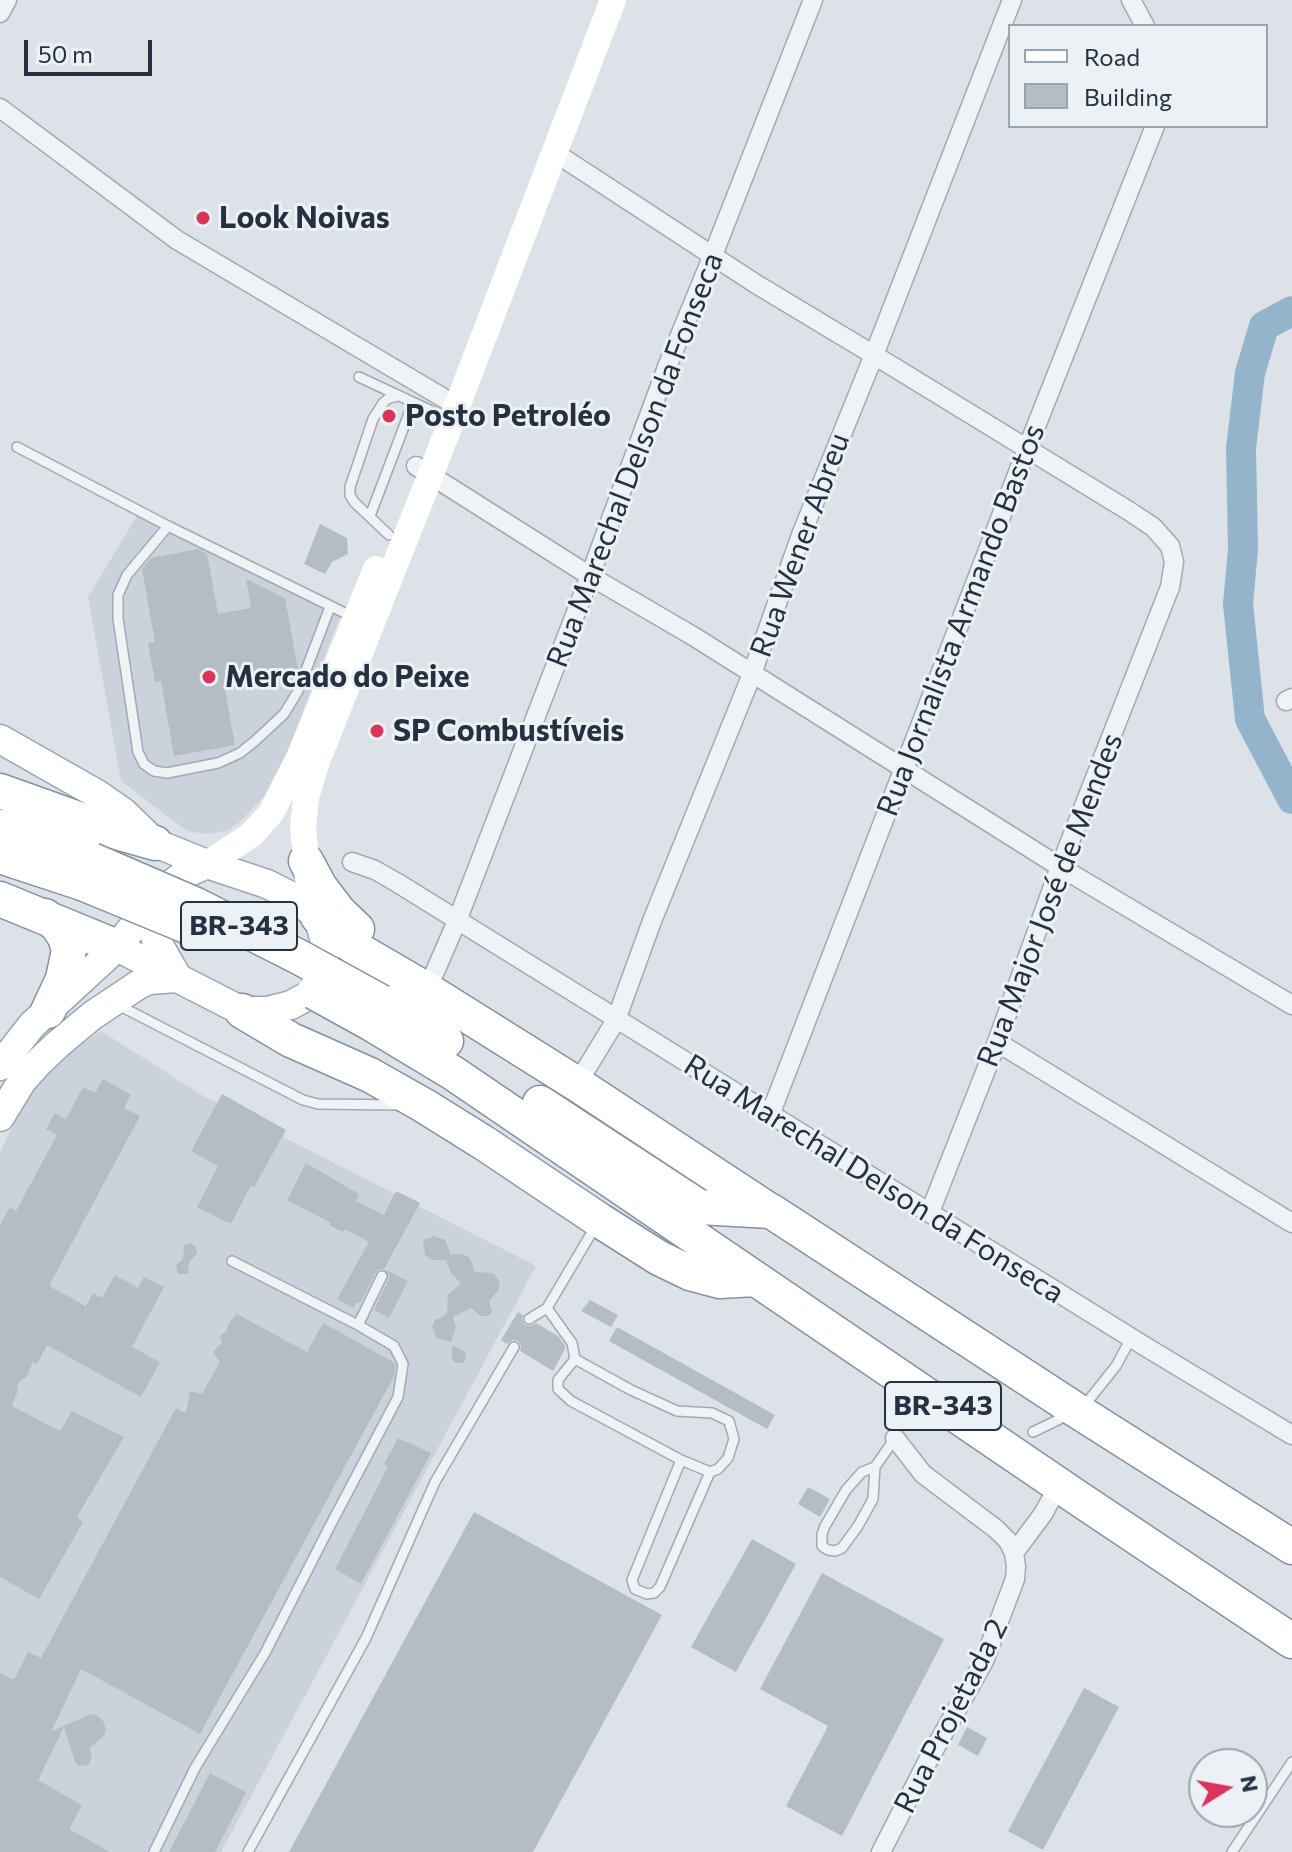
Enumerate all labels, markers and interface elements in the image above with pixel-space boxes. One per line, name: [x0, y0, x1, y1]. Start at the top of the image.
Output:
scale bar: [28, 24, 156, 74]
legend: [1008, 24, 1268, 128]
text: 50 m: [38, 39, 93, 68]
text: Road: [1084, 42, 1140, 71]
text: Building: [1084, 82, 1172, 111]
place label: Look Noivas: [219, 200, 390, 236]
marker: Look Noivas: [194, 209, 212, 227]
street label: Rua Marechal Delson da Fonseca: [539, 248, 731, 672]
place label: Posto Petroléo: [405, 398, 611, 434]
marker: Posto Petroléo: [380, 407, 398, 425]
street label: Rua Jornalista Armando Bastos: [869, 419, 1053, 821]
street label: Rua Wener Abreu: [743, 428, 857, 662]
place label: Mercado do Peixe: [225, 659, 469, 695]
marker: Mercado do Peixe: [200, 668, 218, 686]
place label: SP Combustíveis: [393, 713, 624, 749]
marker: SP Combustíveis: [368, 722, 386, 740]
street label: Rua Major José de Mendes: [970, 728, 1130, 1072]
road number: BR-343: [181, 902, 297, 950]
street label: Rua Marechal Delson da Fonseca: [677, 1047, 1071, 1311]
road number: BR-343: [885, 1382, 1001, 1430]
street label: Rua Projetada 2: [887, 1613, 1015, 1819]
north arrow: [1188, 1748, 1268, 1828]
text: N: [1235, 1773, 1265, 1794]

